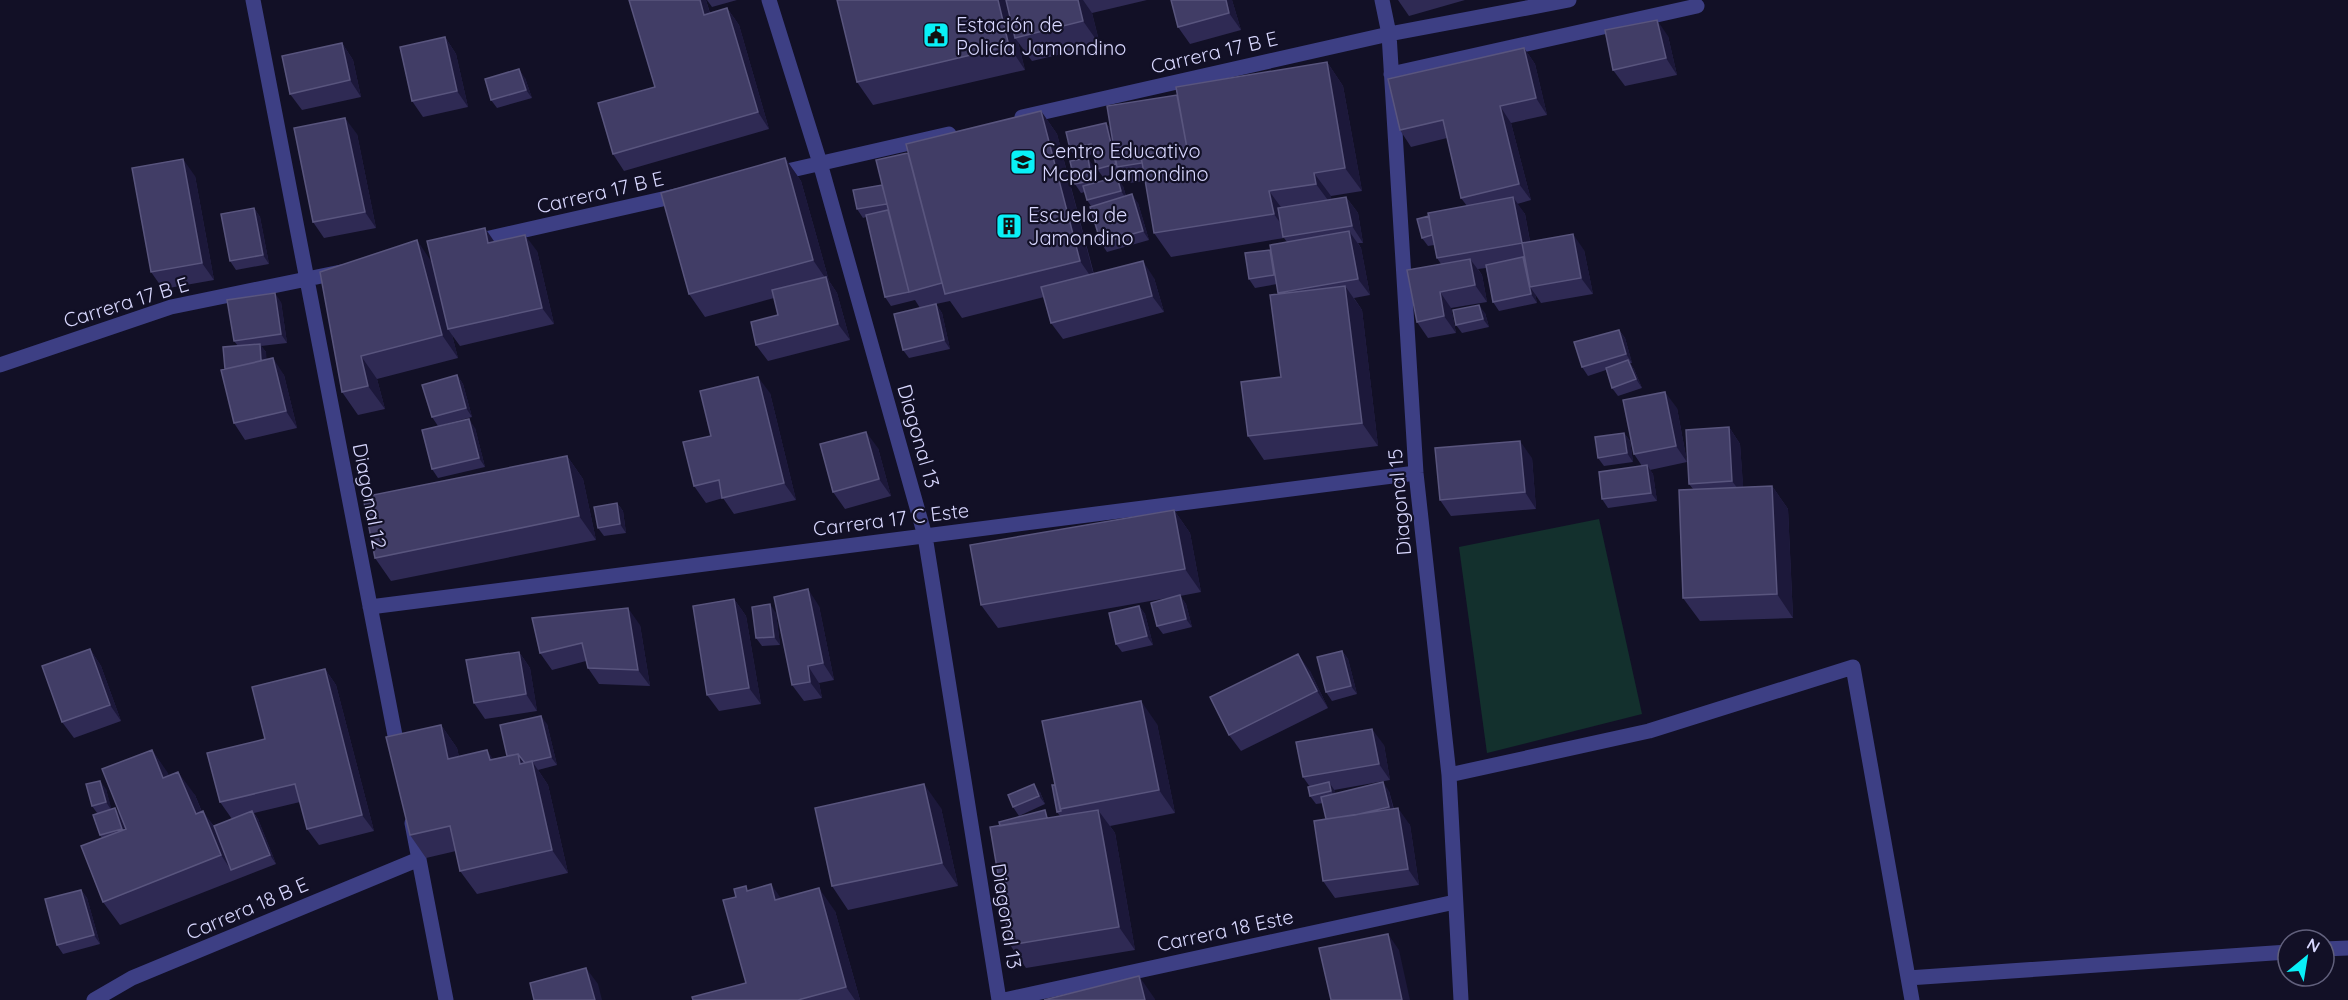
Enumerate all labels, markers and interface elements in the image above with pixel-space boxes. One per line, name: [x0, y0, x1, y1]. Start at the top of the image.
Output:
place label: Estación de Policía Jamondino: [956, 12, 1126, 60]
public building icon: Estación de Policía Jamondino: [921, 20, 951, 50]
street label: Carrera 17 B E: [1148, 25, 1280, 79]
place label: Centro Educativo Mcpal Jamondino: [1042, 138, 1209, 186]
school or university icon: Centro Educativo Mcpal Jamondino: [1008, 147, 1038, 177]
street label: Carrera 17 B E: [534, 165, 666, 219]
place label: Escuela de Jamondino: [1028, 202, 1133, 250]
building icon: Escuela de Jamondino: [994, 211, 1024, 241]
street label: Carrera 17 B E: [60, 271, 192, 333]
street label: Diagonal 13: [892, 381, 946, 491]
street label: Diagonal 12: [348, 441, 392, 551]
street label: Diagonal 15: [1382, 448, 1416, 556]
street label: Carrera 17 C Este: [812, 497, 970, 541]
street label: Diagonal 13: [986, 861, 1028, 971]
street label: Carrera 18 B E: [182, 871, 312, 945]
street label: Carrera 18 Este: [1154, 903, 1296, 957]
north arrow: [2276, 928, 2336, 988]
text: N: [2303, 933, 2324, 957]

